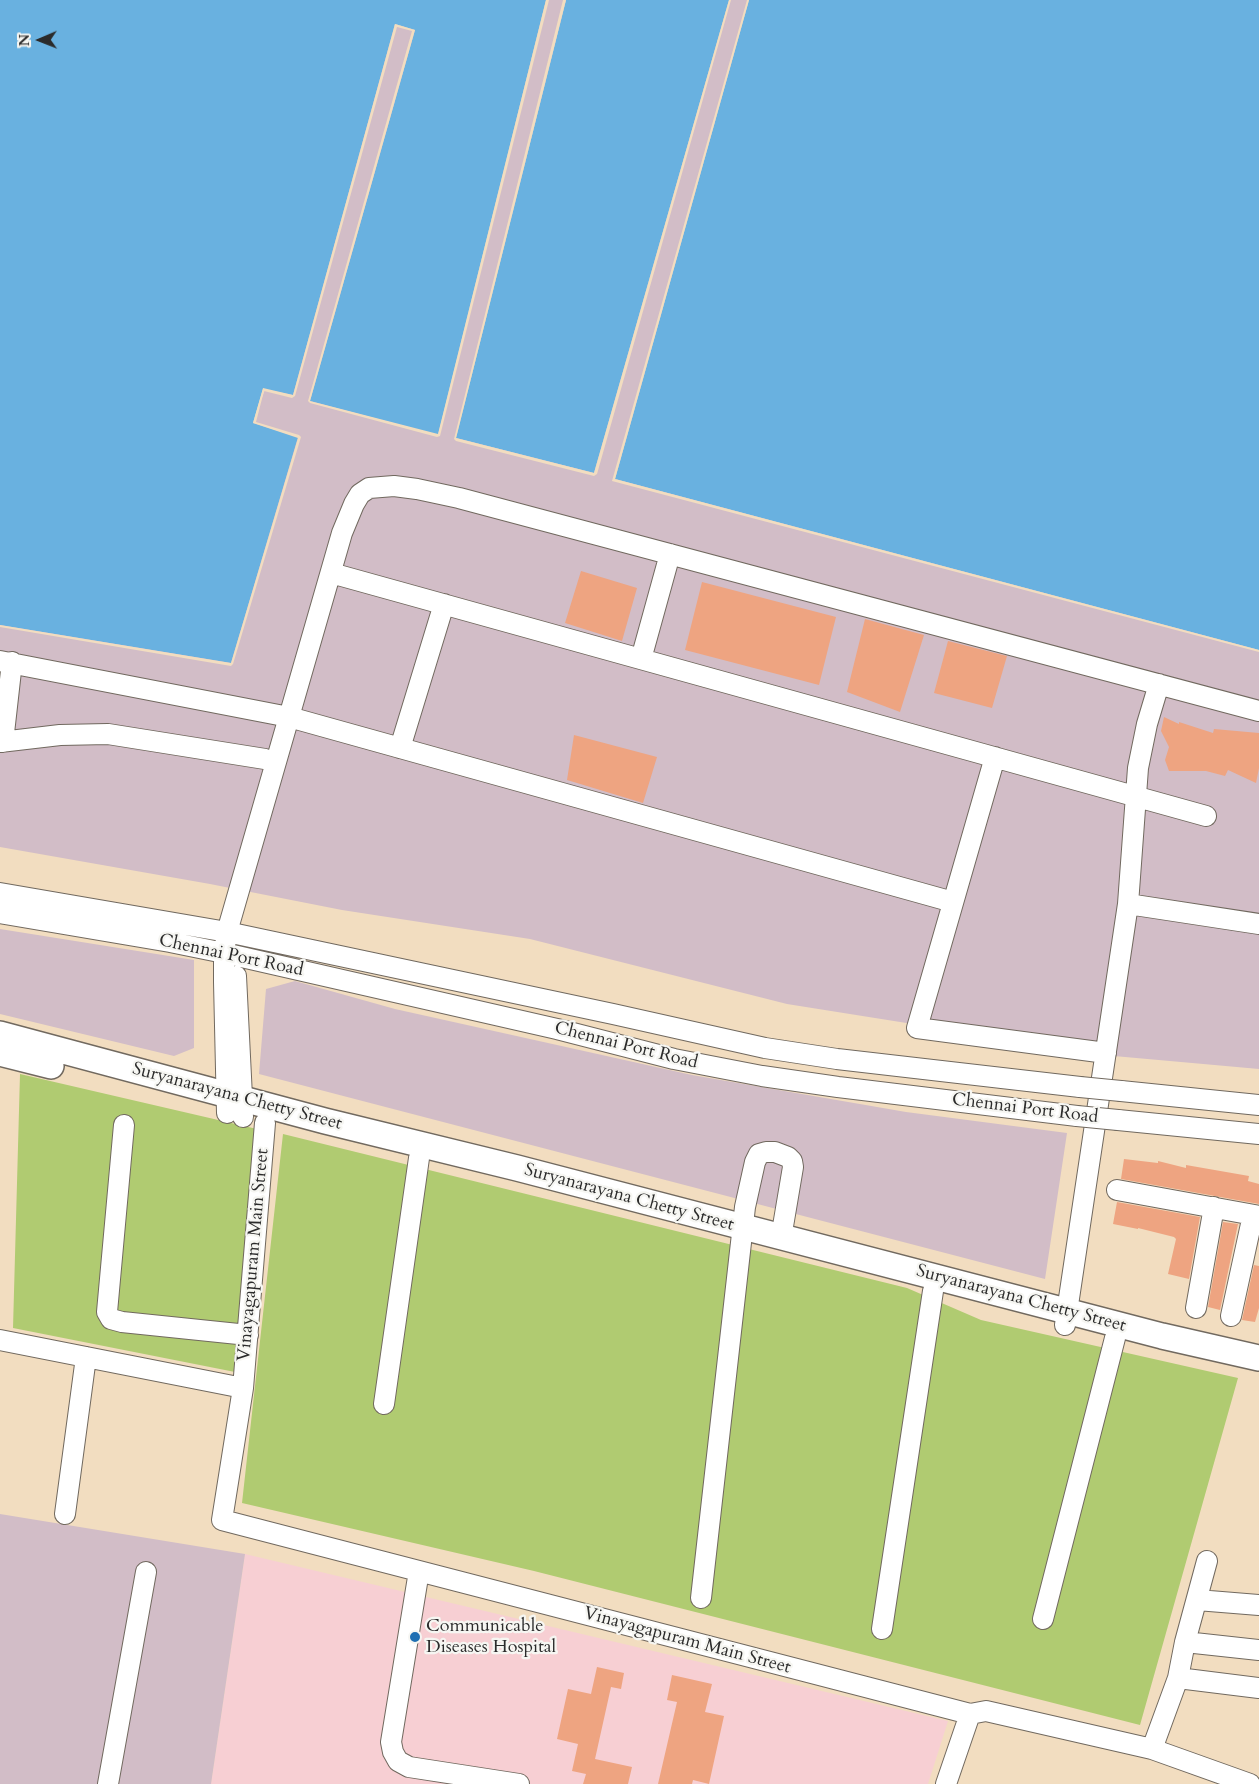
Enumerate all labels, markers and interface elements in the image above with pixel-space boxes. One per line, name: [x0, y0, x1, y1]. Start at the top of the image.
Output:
north arrow: [15, 15, 65, 65]
text: N: [15, 34, 34, 47]
street label: Chennai Port Road: [157, 930, 305, 982]
street label: Chennai Port Road: [552, 1018, 700, 1074]
street label: Suryanarayana Chetty Street: [130, 1059, 344, 1135]
street label: Chennai Port Road: [951, 1089, 1099, 1129]
street label: Vinayagapuram Main Street: [234, 1148, 274, 1362]
street label: Suryanarayana Chetty Street: [522, 1160, 736, 1236]
street label: Suryanarayana Chetty Street: [914, 1261, 1128, 1337]
street label: Vinayagapuram Main Street: [581, 1603, 793, 1679]
place label: Communicable Diseases Hospital: [426, 1616, 556, 1658]
marker: Communicable Diseases Hospital: [408, 1630, 422, 1644]

